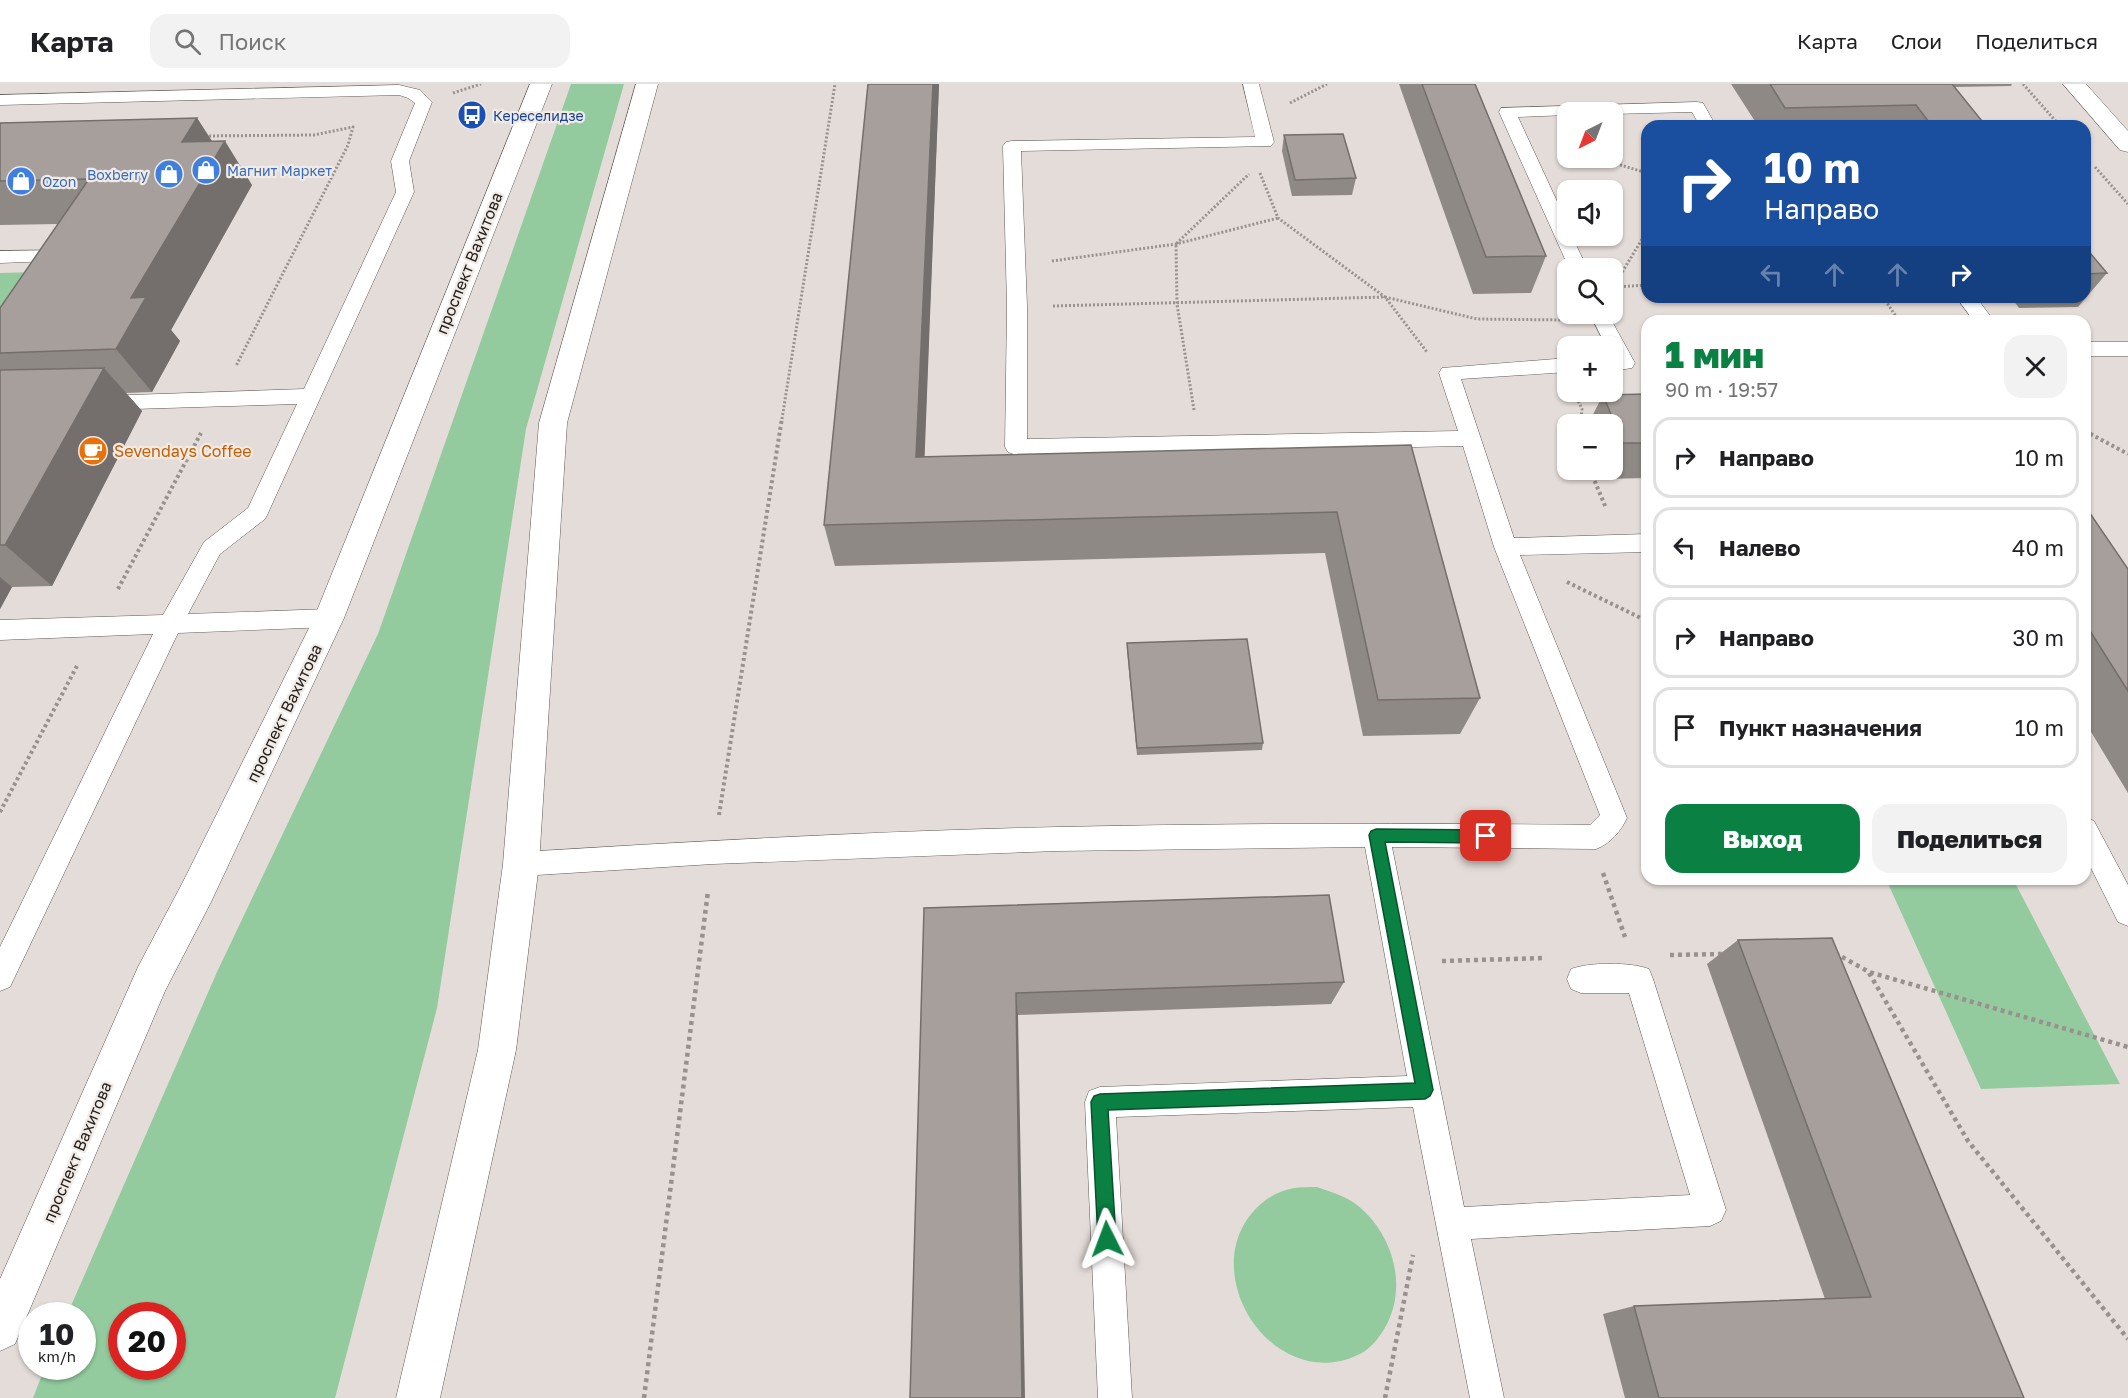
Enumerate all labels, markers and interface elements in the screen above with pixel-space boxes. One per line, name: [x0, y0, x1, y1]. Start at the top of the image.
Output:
search box: [150, 14, 570, 68]
text: Карта: [30, 25, 114, 58]
icon: search: [171, 25, 204, 58]
text: Поиск: [219, 28, 286, 55]
text: Карта: [1797, 28, 1858, 54]
text: Слои: [1891, 28, 1942, 54]
text: Поделиться: [1975, 28, 2098, 54]
bus stop icon: Кереселидзе: [456, 99, 488, 131]
north arrow: [1557, 102, 1623, 168]
map controls: [1557, 102, 1623, 480]
place label: Кереселидзе: [493, 107, 584, 124]
text: 10 m: [1764, 142, 1860, 192]
icon: right: [1665, 144, 1743, 222]
shop icon: Магнит Маркет: [190, 154, 222, 186]
shop icon: Boxberry: [153, 158, 185, 190]
place label: Магнит Маркет: [227, 162, 332, 179]
shop icon: Ozon: [5, 165, 37, 197]
place label: Boxberry: [87, 166, 148, 183]
place label: Ozon: [42, 173, 76, 190]
button: sound: [1557, 180, 1623, 246]
street label: проспект Вахитова: [431, 189, 507, 337]
text: Направо: [1764, 193, 1879, 225]
button: search: [1557, 258, 1623, 324]
icon: left: [1755, 258, 1788, 291]
icon: ahead: [1818, 258, 1851, 291]
icon: ahead: [1881, 258, 1914, 291]
icon: right: [1944, 258, 1977, 291]
text: 1 мин: [1665, 333, 1764, 376]
button: close: [2004, 335, 2067, 398]
button: +: [1557, 336, 1623, 402]
text: 90 m · 19:57: [1665, 377, 1778, 401]
button: −: [1557, 414, 1623, 480]
cafe icon: Sevendays Coffee: [77, 435, 109, 467]
place label: Sevendays Coffee: [114, 441, 252, 461]
icon: right: [1668, 441, 1701, 474]
text: Направо: [1719, 444, 1814, 471]
text: 10 m: [2015, 444, 2064, 471]
icon: left: [1668, 531, 1701, 564]
text: Налево: [1719, 534, 1801, 561]
text: 40 m: [2012, 534, 2064, 561]
icon: right: [1668, 621, 1701, 654]
text: Направо: [1719, 624, 1814, 651]
text: 30 m: [2013, 624, 2064, 651]
street label: проспект Вахитова: [242, 641, 326, 785]
icon: arrive: [1668, 711, 1701, 744]
text: Пункт назначения: [1719, 714, 1922, 741]
text: 10 m: [2015, 714, 2064, 741]
button: Выход: [1665, 804, 1860, 873]
button: Поделиться: [1872, 804, 2067, 873]
pin: [1460, 810, 1511, 861]
icon: arrive: [1469, 819, 1502, 852]
street label: проспект Вахитова: [38, 1078, 116, 1226]
position arrow: [1075, 1207, 1139, 1271]
speed limit sign: 20: [108, 1302, 186, 1380]
text: 10: [40, 1316, 74, 1352]
text: km/h: [38, 1347, 76, 1365]

